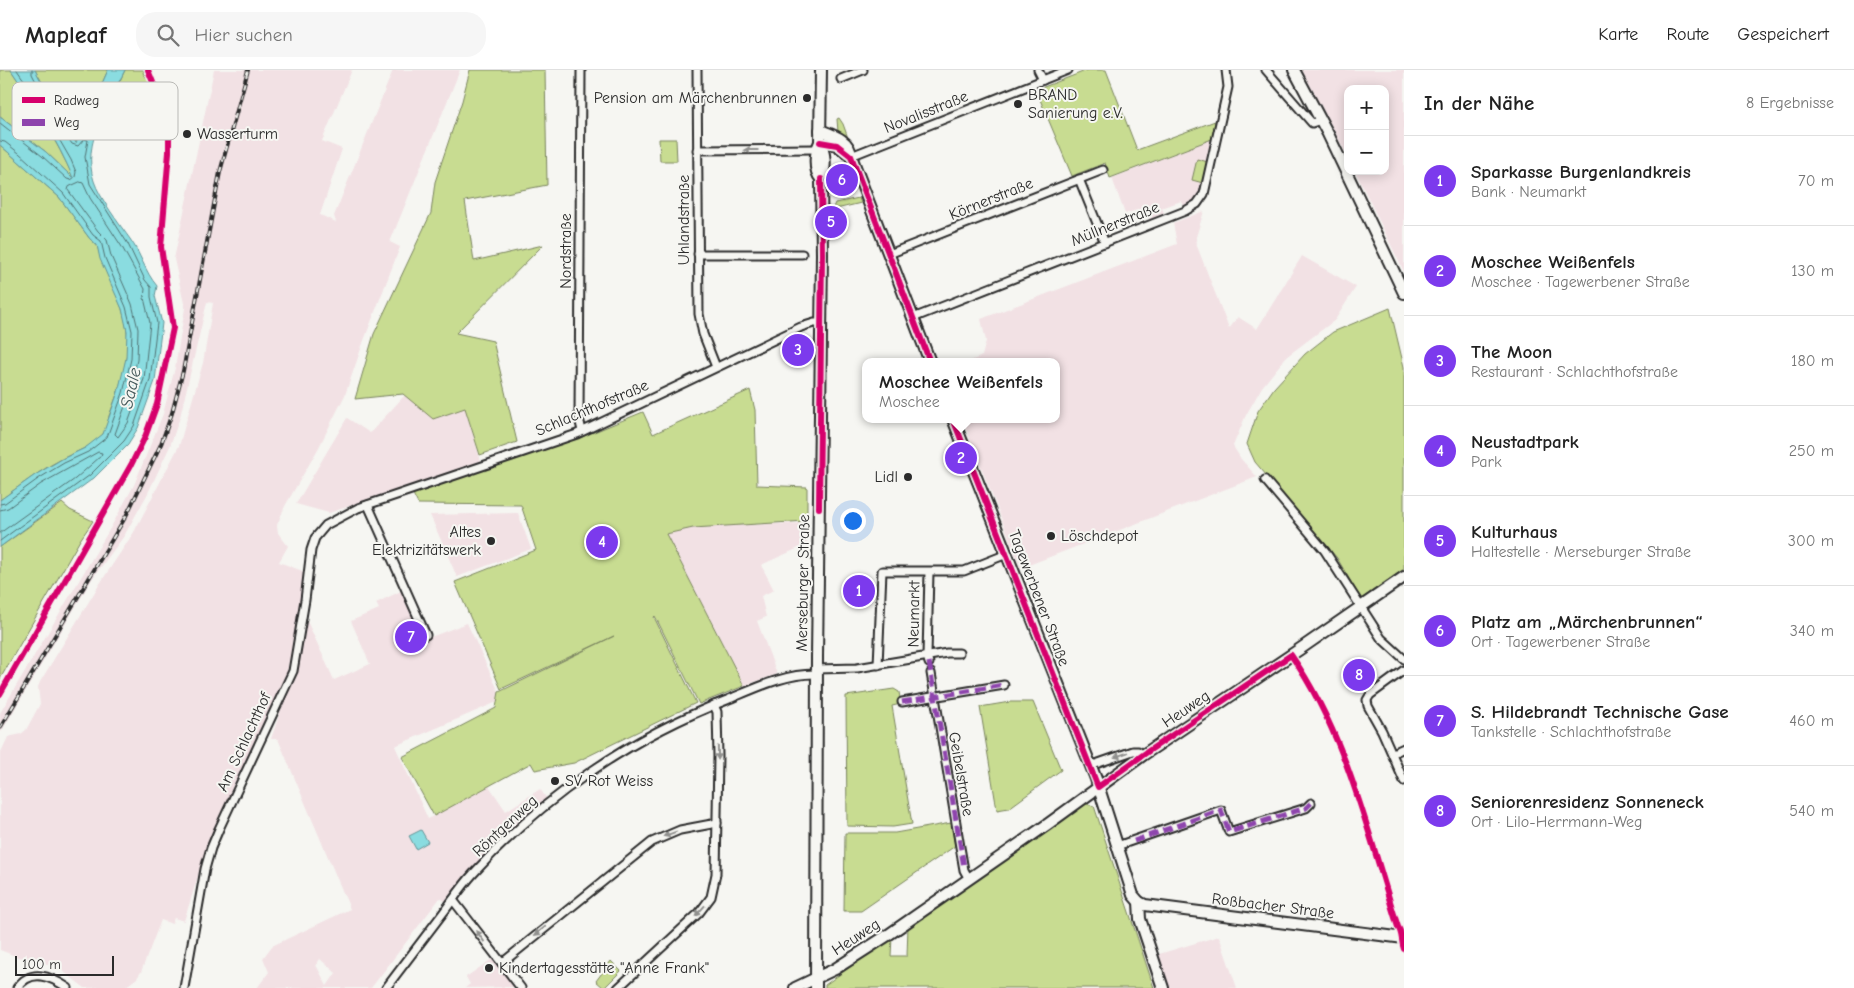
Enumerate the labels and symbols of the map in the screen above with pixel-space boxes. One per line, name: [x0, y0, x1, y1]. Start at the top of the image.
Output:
legend: [12, 82, 178, 140]
place label: BRAND Sanierung e.V.: [1028, 86, 1123, 122]
street label: Novalisstraße: [881, 87, 971, 137]
place label: Pension am Märchenbrunnen: [594, 89, 797, 107]
text: Radweg: [54, 92, 99, 109]
marker: Pension am Märchenbrunnen: [801, 92, 813, 104]
marker: BRAND Sanierung e.V.: [1012, 98, 1024, 110]
text: Weg: [54, 114, 80, 131]
place label: Wasserturm: [197, 125, 278, 143]
marker: Wasserturm: [181, 128, 193, 140]
one-way arrow: [743, 146, 759, 154]
pin: 6: [826, 161, 858, 199]
street label: Körnerstraße: [946, 174, 1036, 224]
street label: Uhlandstraße: [675, 175, 693, 265]
street label: Müllnerstraße: [1068, 198, 1162, 250]
pin: 5: [815, 203, 847, 241]
street label: Nordstraße: [557, 213, 575, 289]
pin: 3: [782, 331, 814, 369]
water label: Saale: [116, 365, 146, 411]
street label: Schlachthofstraße: [533, 376, 651, 440]
pin: 2: [945, 439, 977, 477]
place label: Lidl: [874, 468, 898, 486]
marker: Lidl: [902, 471, 914, 483]
your location: [840, 508, 866, 534]
street label: Merseburger Straße: [793, 514, 813, 652]
place label: Altes Elektrizitätswerk: [372, 523, 481, 559]
pin: 4: [586, 523, 618, 561]
street label: Tagewerbener Straße: [1005, 527, 1073, 669]
place label: Löschdepot: [1061, 527, 1138, 545]
marker: Löschdepot: [1045, 530, 1057, 542]
marker: Altes Elektrizitätswerk: [485, 535, 497, 547]
pin: 1: [843, 572, 875, 610]
street label: Neumarkt: [904, 580, 924, 648]
pin: 7: [395, 618, 427, 656]
pin: 8: [1343, 656, 1375, 694]
street label: Heuweg: [1159, 687, 1213, 731]
street label: Am Schlachthof: [213, 688, 275, 794]
street label: Geibelstraße: [945, 731, 977, 817]
one-way arrow: [714, 745, 722, 761]
one-way arrow: [1114, 752, 1129, 759]
place label: SV Rot Weiss: [565, 772, 653, 790]
marker: SV Rot Weiss: [549, 775, 561, 787]
street label: Röntgenweg: [469, 791, 541, 861]
one-way arrow: [662, 830, 677, 838]
street label: Roßbacher Straße: [1211, 890, 1335, 922]
one-way arrow: [695, 904, 706, 917]
street label: Heuweg: [829, 915, 883, 959]
one-way arrow: [534, 925, 547, 936]
one-way arrow: [475, 929, 485, 943]
scale bar: [15, 953, 114, 976]
place label: Kindertagesstätte "Anne Frank": [499, 959, 709, 977]
marker: Kindertagesstätte "Anne Frank": [483, 962, 495, 974]

